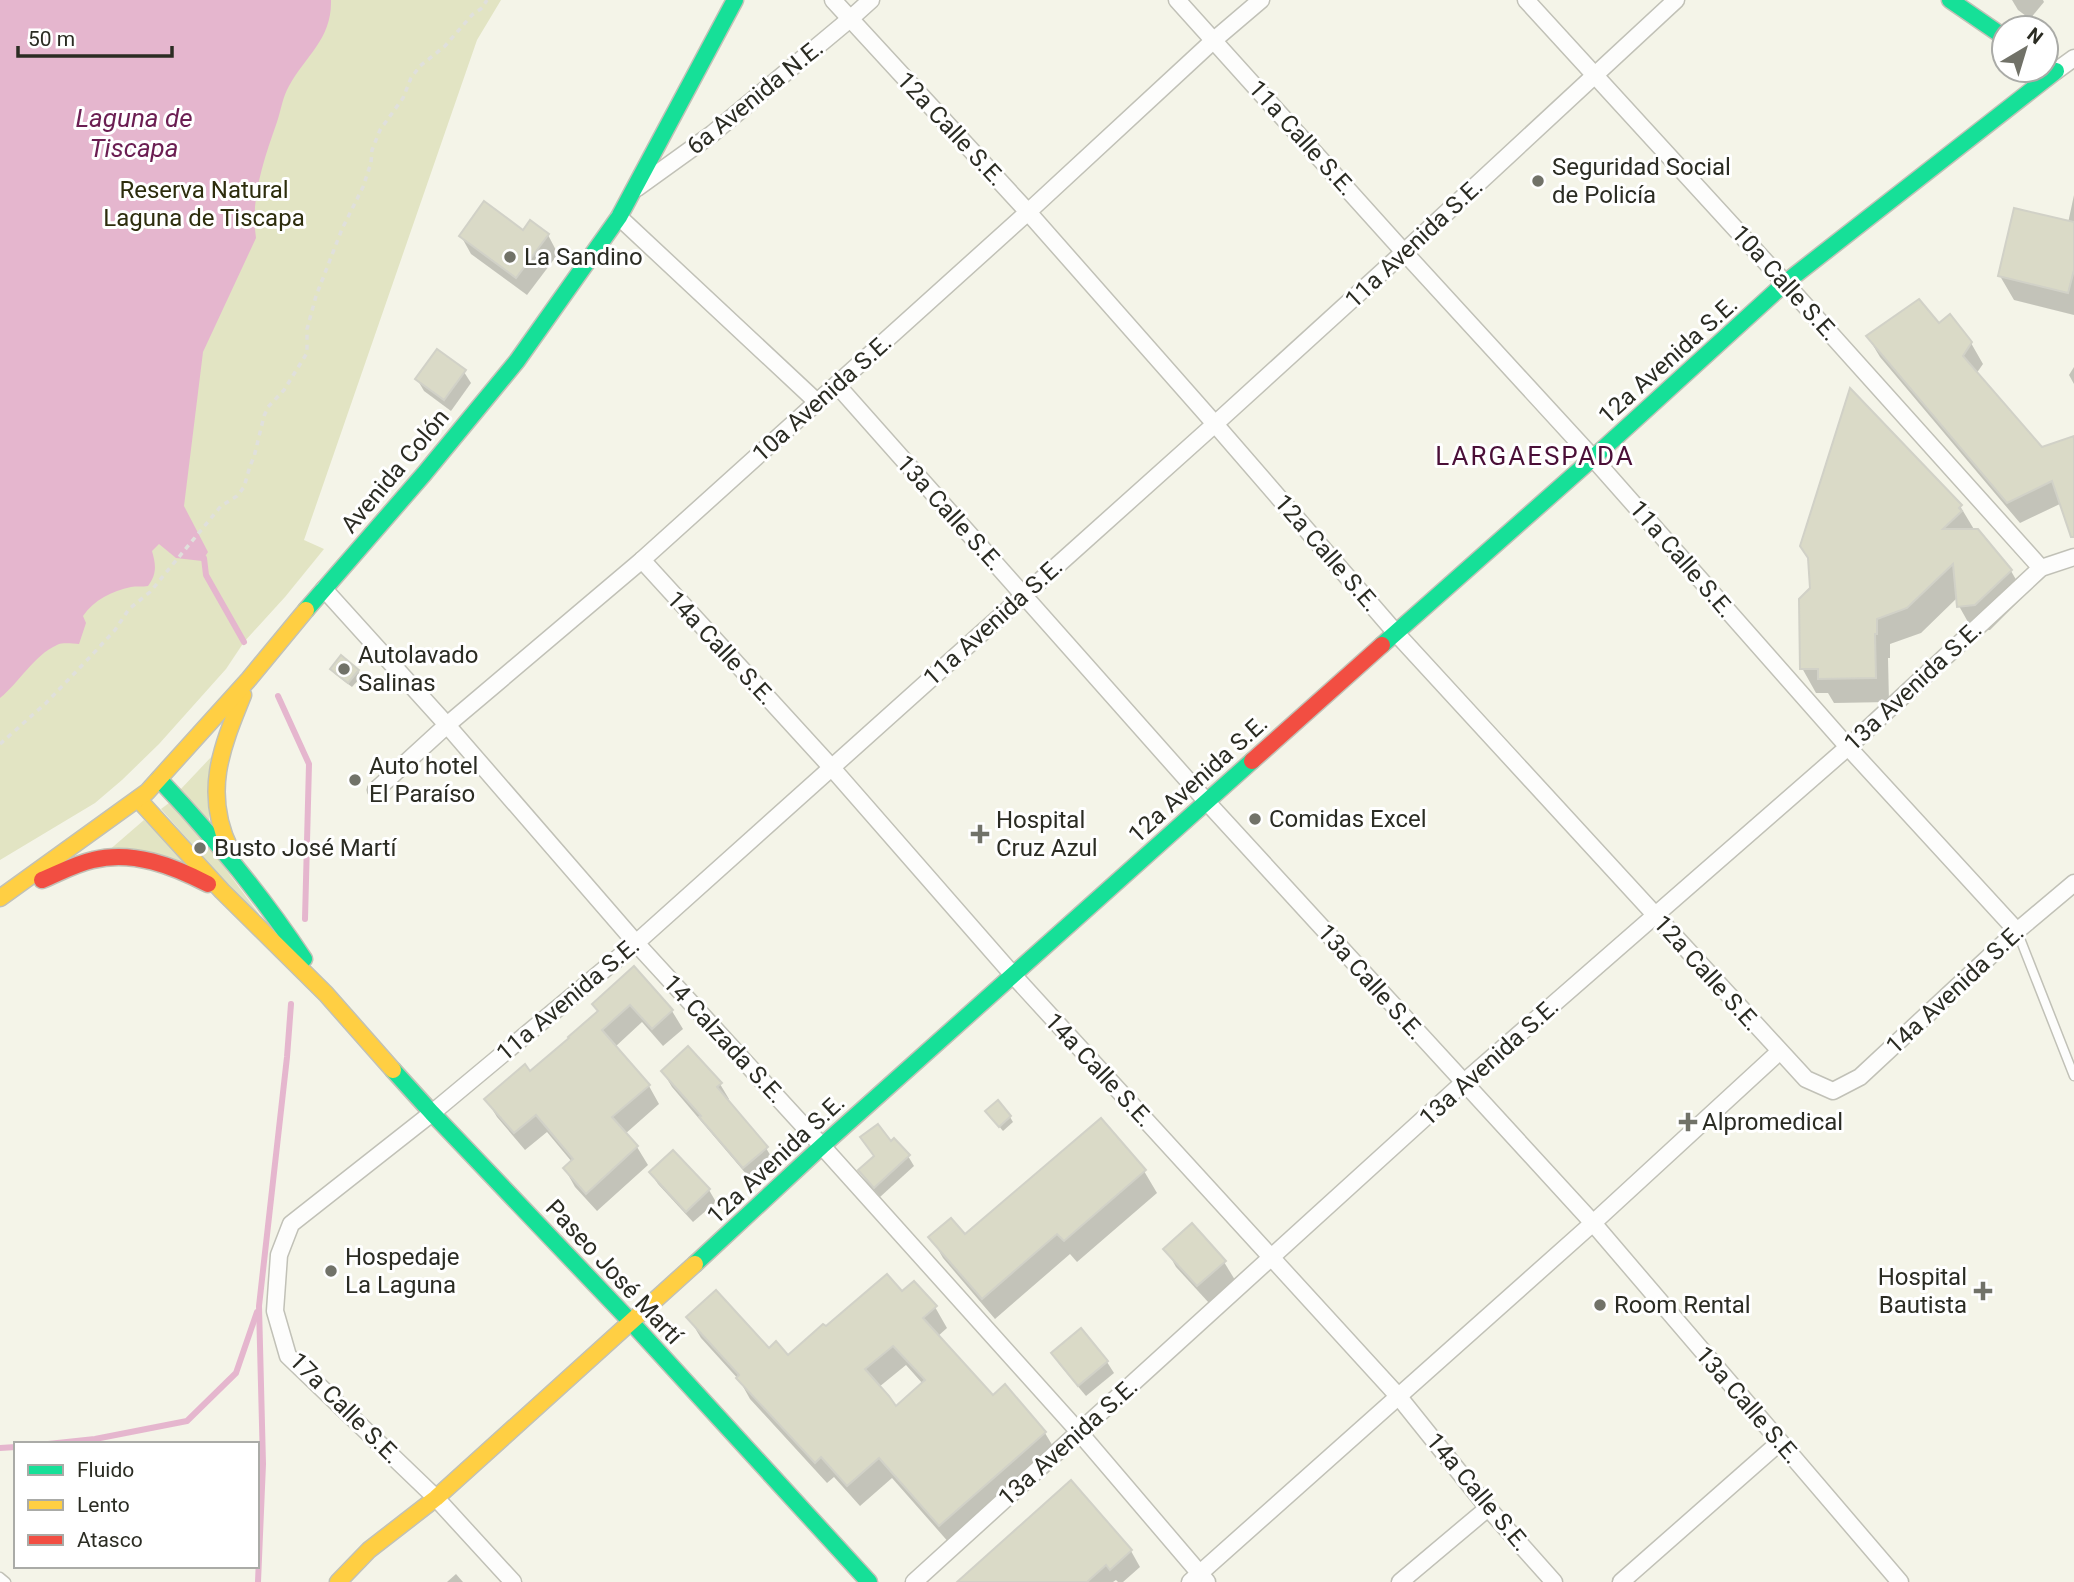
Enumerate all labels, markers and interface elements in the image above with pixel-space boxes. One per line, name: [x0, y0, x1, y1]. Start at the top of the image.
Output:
scale bar: [18, 14, 172, 58]
north arrow: [1990, 14, 2060, 84]
text: N: [2023, 23, 2048, 49]
text: 50 m: [28, 27, 75, 51]
street label: 6a Avenida N.E.: [681, 34, 829, 160]
street label: 12a Calle S.E.: [891, 66, 1011, 192]
street label: 11a Calle S.E.: [1243, 75, 1361, 201]
water label: Laguna de Tiscapa: [76, 103, 193, 163]
place label: Seguridad Social de Policía: [1552, 153, 1731, 209]
street label: 11a Avenida S.E.: [1340, 172, 1488, 314]
marker: Seguridad Social de Policía: [1530, 173, 1546, 189]
park label: Reserva Natural Laguna de Tiscapa: [103, 176, 305, 232]
street label: 10a Calle S.E.: [1726, 220, 1844, 346]
place label: La Sandino: [524, 243, 643, 271]
marker: La Sandino: [502, 249, 518, 265]
street label: 12a Avenida S.E.: [1593, 290, 1743, 430]
street label: 10a Avenida S.E.: [747, 328, 897, 468]
street label: Avenida Colón: [335, 403, 455, 539]
district label: LARGAESPADA: [1435, 441, 1635, 471]
street label: 13a Calle S.E.: [891, 450, 1009, 576]
street label: 12a Calle S.E.: [1269, 489, 1385, 617]
street label: 11a Calle S.E.: [1624, 495, 1740, 623]
street label: 11a Avenida S.E.: [918, 552, 1068, 692]
street label: 14a Calle S.E.: [661, 585, 781, 711]
street label: 13a Avenida S.E.: [1839, 615, 1987, 757]
place label: Autolavado Salinas: [358, 641, 479, 697]
marker: Autolavado Salinas: [336, 661, 352, 677]
street label: 12a Avenida S.E.: [1123, 709, 1273, 849]
place label: Auto hotel El Paraíso: [369, 752, 478, 808]
marker: Auto hotel El Paraíso: [347, 772, 363, 788]
place label: Comidas Excel: [1269, 805, 1427, 833]
place label: Hospital Cruz Azul: [996, 806, 1098, 862]
marker: Comidas Excel: [1247, 811, 1263, 827]
marker: Hospital Cruz Azul: [970, 824, 990, 844]
place label: Busto José Martí: [214, 834, 397, 862]
marker: Busto José Martí: [192, 840, 208, 856]
street label: 12a Calle S.E.: [1648, 910, 1766, 1036]
street label: 14a Avenida S.E.: [1881, 918, 2029, 1060]
street label: 13a Calle S.E.: [1312, 919, 1430, 1045]
street label: 11a Avenida S.E.: [491, 931, 645, 1067]
street label: 14 Calzada S.E.: [657, 969, 791, 1109]
street label: 13a Avenida S.E.: [1414, 992, 1564, 1132]
street label: 14a Calle S.E.: [1039, 1007, 1159, 1133]
street label: 12a Avenida S.E.: [702, 1088, 850, 1230]
place label: Alpromedical: [1702, 1108, 1843, 1136]
marker: Alpromedical: [1680, 1114, 1696, 1130]
street label: Paseo José Martí: [540, 1194, 689, 1351]
place label: Hospedaje La Laguna: [345, 1243, 459, 1299]
marker: Hospedaje La Laguna: [323, 1263, 339, 1279]
place label: Hospital Bautista: [1878, 1263, 1967, 1319]
marker: Hospital Bautista: [1973, 1281, 1993, 1301]
place label: Room Rental: [1614, 1291, 1751, 1319]
marker: Room Rental: [1592, 1297, 1608, 1313]
street label: 13a Calle S.E.: [1690, 1341, 1806, 1469]
street label: 17a Calle S.E.: [284, 1347, 406, 1469]
street label: 13a Avenida S.E.: [993, 1372, 1143, 1512]
street label: 14a Calle S.E.: [1420, 1427, 1536, 1557]
legend: [14, 1442, 259, 1568]
text: Fluido: [77, 1458, 134, 1482]
text: Lento: [77, 1493, 130, 1517]
text: Atasco: [77, 1528, 143, 1552]

